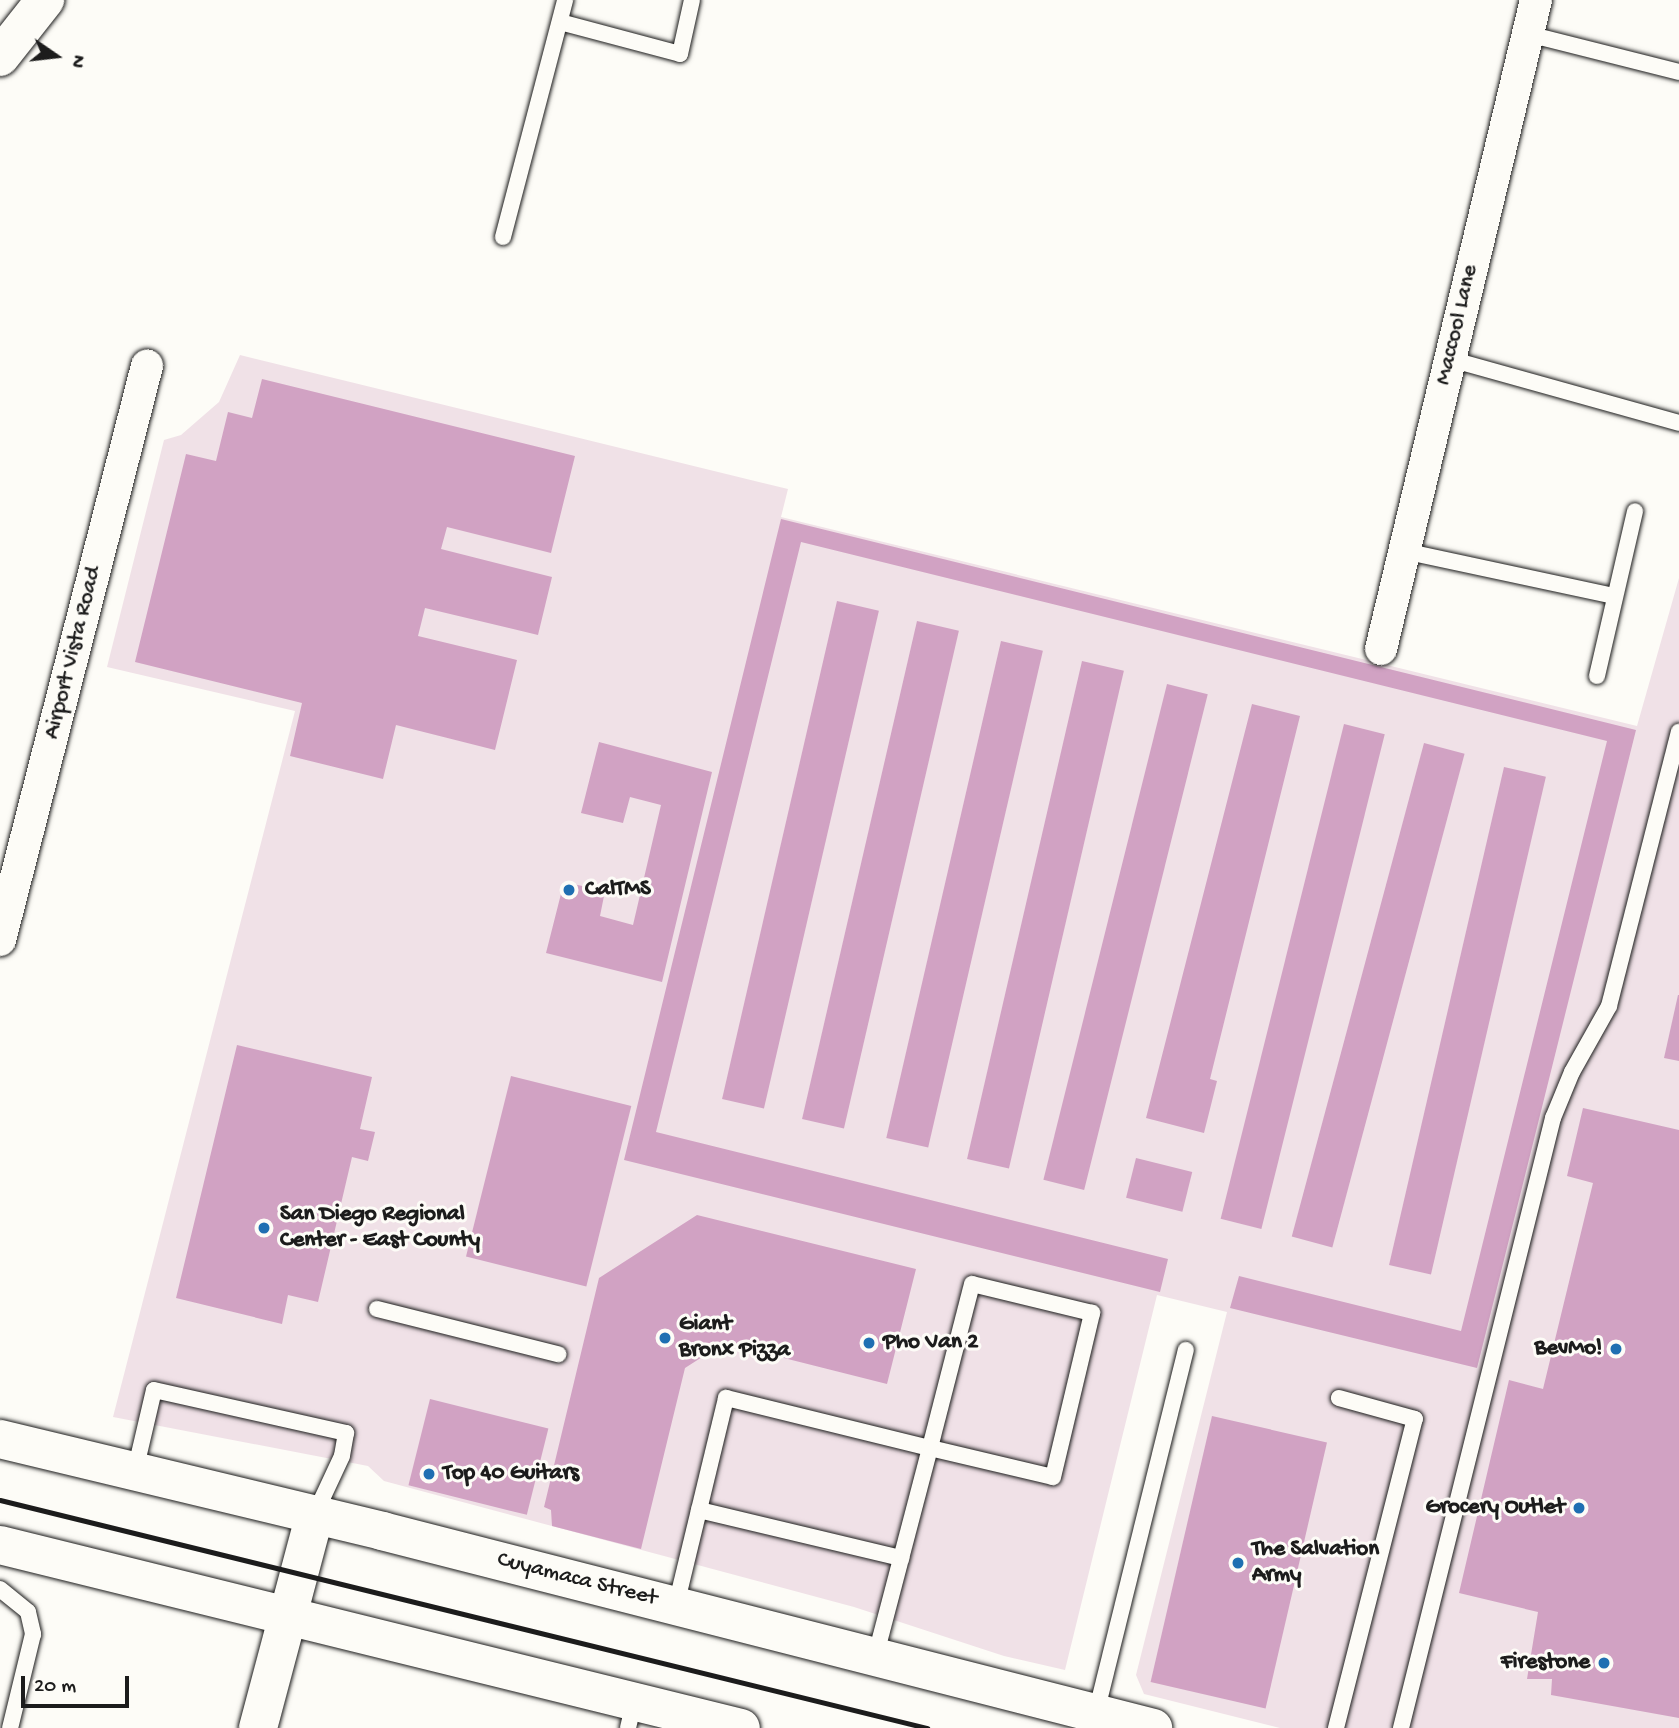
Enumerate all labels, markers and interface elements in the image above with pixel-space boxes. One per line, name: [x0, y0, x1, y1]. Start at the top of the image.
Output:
north arrow: [21, 21, 91, 91]
text: N: [64, 52, 90, 70]
street label: Maccool Lane: [1431, 262, 1485, 388]
street label: Airport Vista Road: [39, 564, 109, 742]
place label: CalTMS: [585, 876, 651, 904]
marker: CalTMS: [559, 880, 579, 900]
place label: San Diego Regional Center - East County: [280, 1201, 480, 1255]
marker: San Diego Regional Center - East County: [254, 1218, 274, 1238]
place label: Giant Bronx Pizza: [679, 1311, 790, 1365]
place label: Pho Van 2: [883, 1329, 979, 1357]
marker: Giant Bronx Pizza: [657, 1330, 673, 1346]
marker: Pho Van 2: [861, 1335, 877, 1351]
place label: BevMo!: [1534, 1335, 1602, 1363]
marker: BevMo!: [1608, 1341, 1624, 1357]
place label: Top 40 Guitars: [443, 1460, 579, 1488]
marker: Top 40 Guitars: [421, 1466, 437, 1482]
place label: Grocery Outlet: [1425, 1494, 1565, 1522]
marker: Grocery Outlet: [1571, 1500, 1587, 1516]
place label: The Salvation Army: [1252, 1536, 1379, 1590]
street label: Cuyamaca Street: [494, 1547, 660, 1613]
marker: The Salvation Army: [1230, 1555, 1246, 1571]
place label: Firestone: [1501, 1649, 1590, 1677]
marker: Firestone: [1596, 1655, 1612, 1671]
scale bar: [24, 1662, 133, 1706]
text: 20 m: [34, 1675, 76, 1700]

